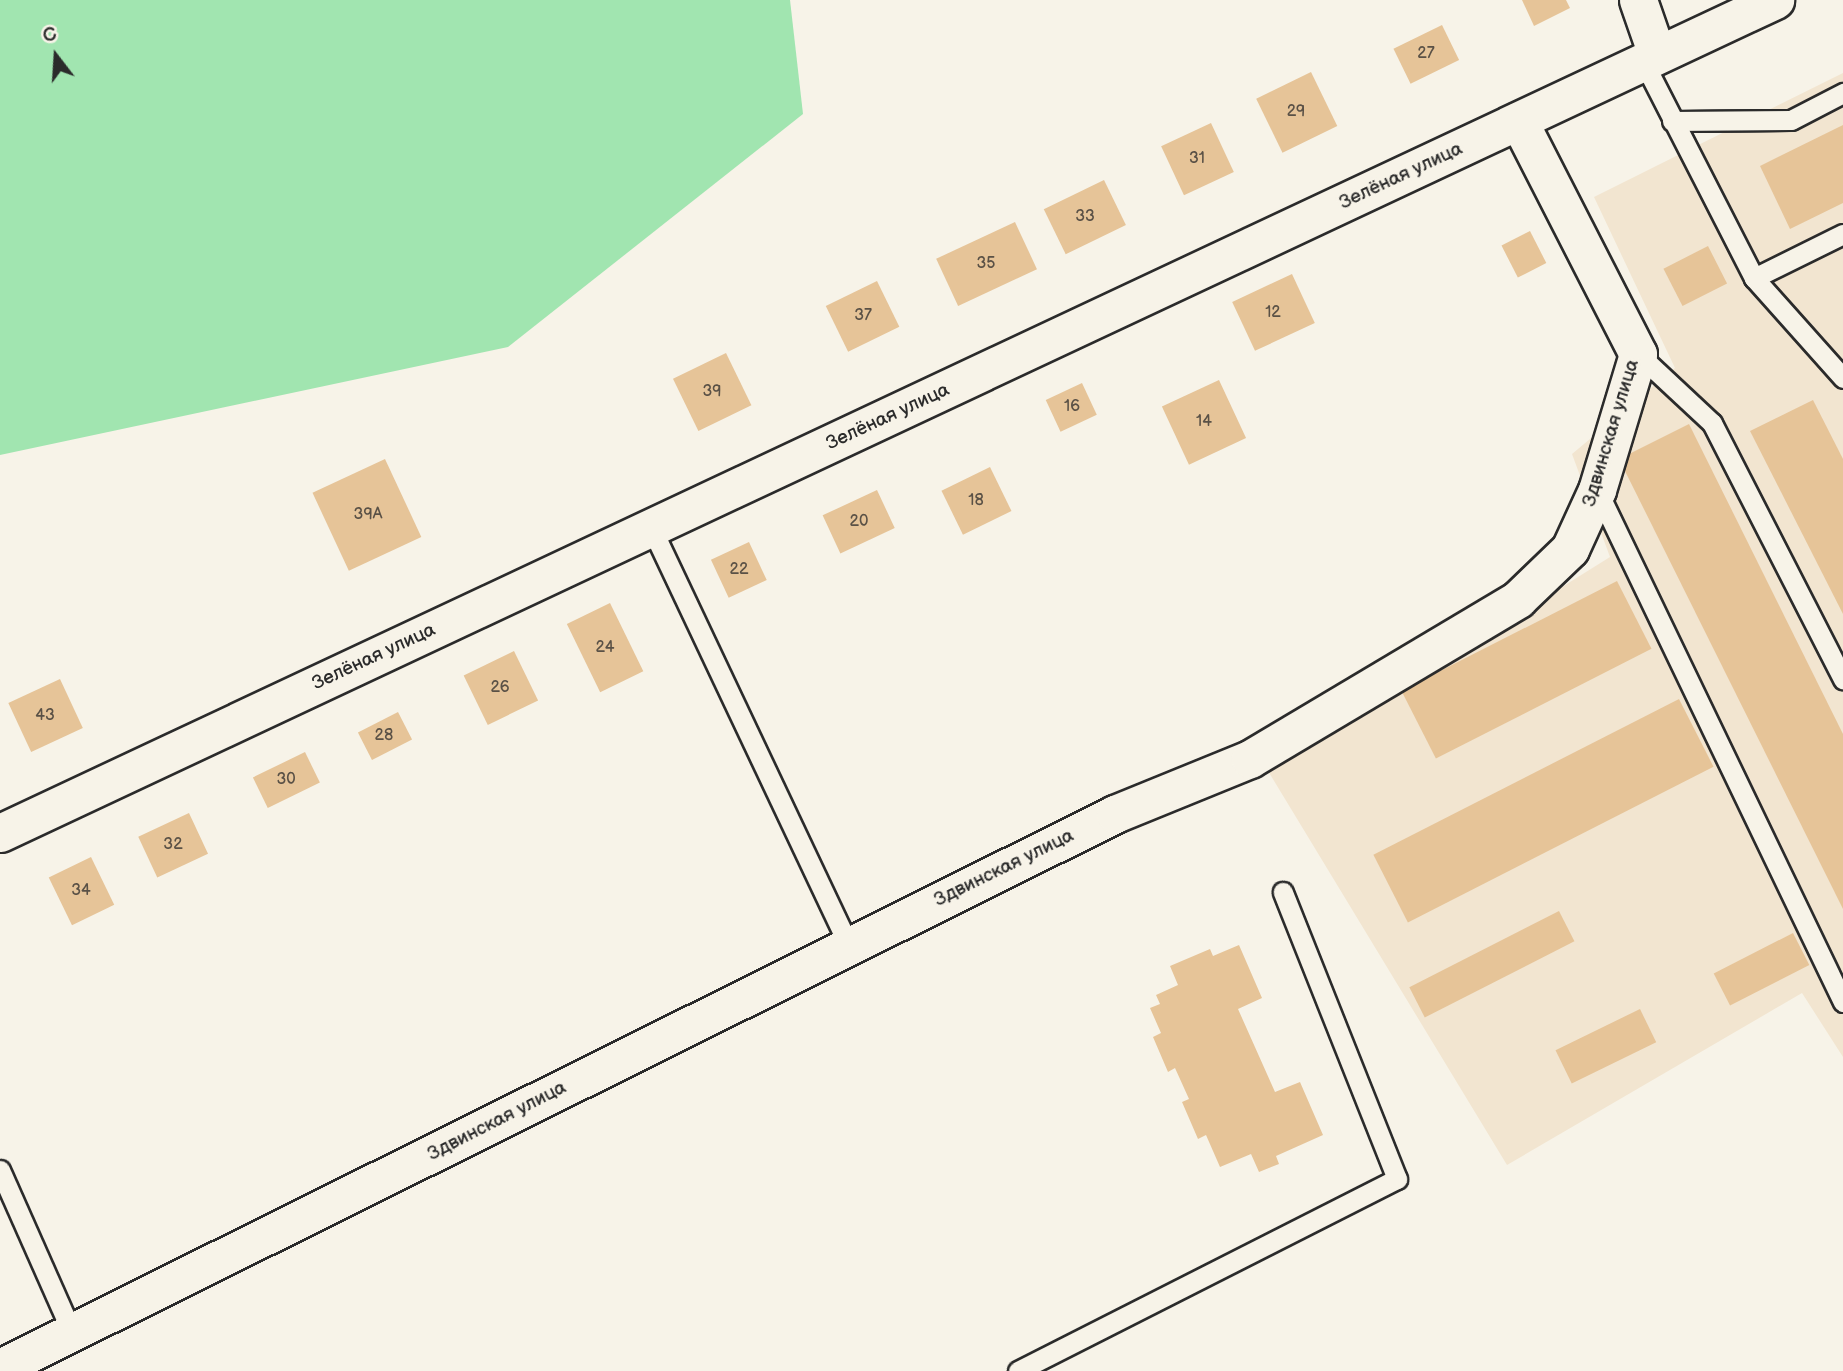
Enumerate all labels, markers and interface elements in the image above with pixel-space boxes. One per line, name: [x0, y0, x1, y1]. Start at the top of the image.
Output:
north arrow: [21, 21, 91, 91]
text: С: [40, 23, 59, 48]
house number: 27: [1417, 44, 1435, 64]
house number: 29: [1287, 102, 1305, 122]
street label: Зелёная улица: [1336, 138, 1466, 214]
house number: 31: [1189, 149, 1205, 169]
house number: 33: [1075, 207, 1095, 227]
house number: 35: [976, 254, 996, 274]
house number: 12: [1265, 303, 1281, 323]
house number: 37: [854, 306, 872, 326]
street label: Здвинская улица: [1578, 357, 1644, 509]
street label: Зелёная улица: [823, 379, 953, 455]
house number: 39: [702, 382, 722, 402]
house number: 16: [1064, 397, 1080, 417]
house number: 14: [1196, 412, 1212, 432]
house number: 18: [968, 491, 984, 511]
house number: 39А: [354, 505, 382, 525]
house number: 20: [850, 512, 868, 532]
house number: 22: [730, 560, 748, 580]
street label: Зелёная улица: [309, 619, 439, 695]
house number: 24: [596, 638, 614, 658]
house number: 26: [490, 678, 510, 698]
house number: 43: [35, 706, 55, 726]
house number: 28: [375, 726, 393, 746]
house number: 30: [276, 770, 296, 790]
street label: Здвинская улица: [930, 824, 1078, 912]
house number: 32: [163, 835, 183, 855]
house number: 34: [71, 881, 91, 901]
street label: Здвинская улица: [424, 1076, 570, 1166]

